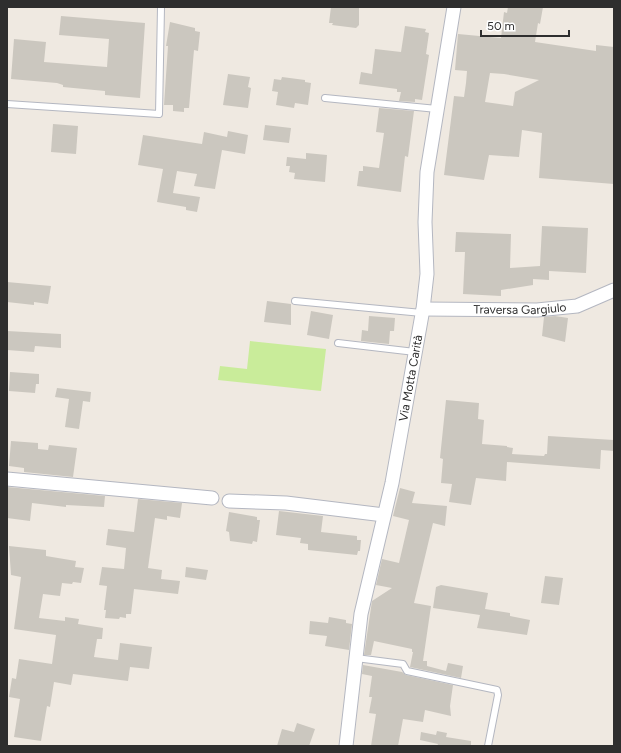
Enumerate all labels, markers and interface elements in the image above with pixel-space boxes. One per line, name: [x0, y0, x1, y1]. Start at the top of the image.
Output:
scale bar: [481, 12, 569, 38]
text: 50 m: [487, 19, 515, 33]
street label: Traversa Gargiulo: [473, 300, 567, 317]
street label: Via Motta Carità: [396, 334, 425, 423]

